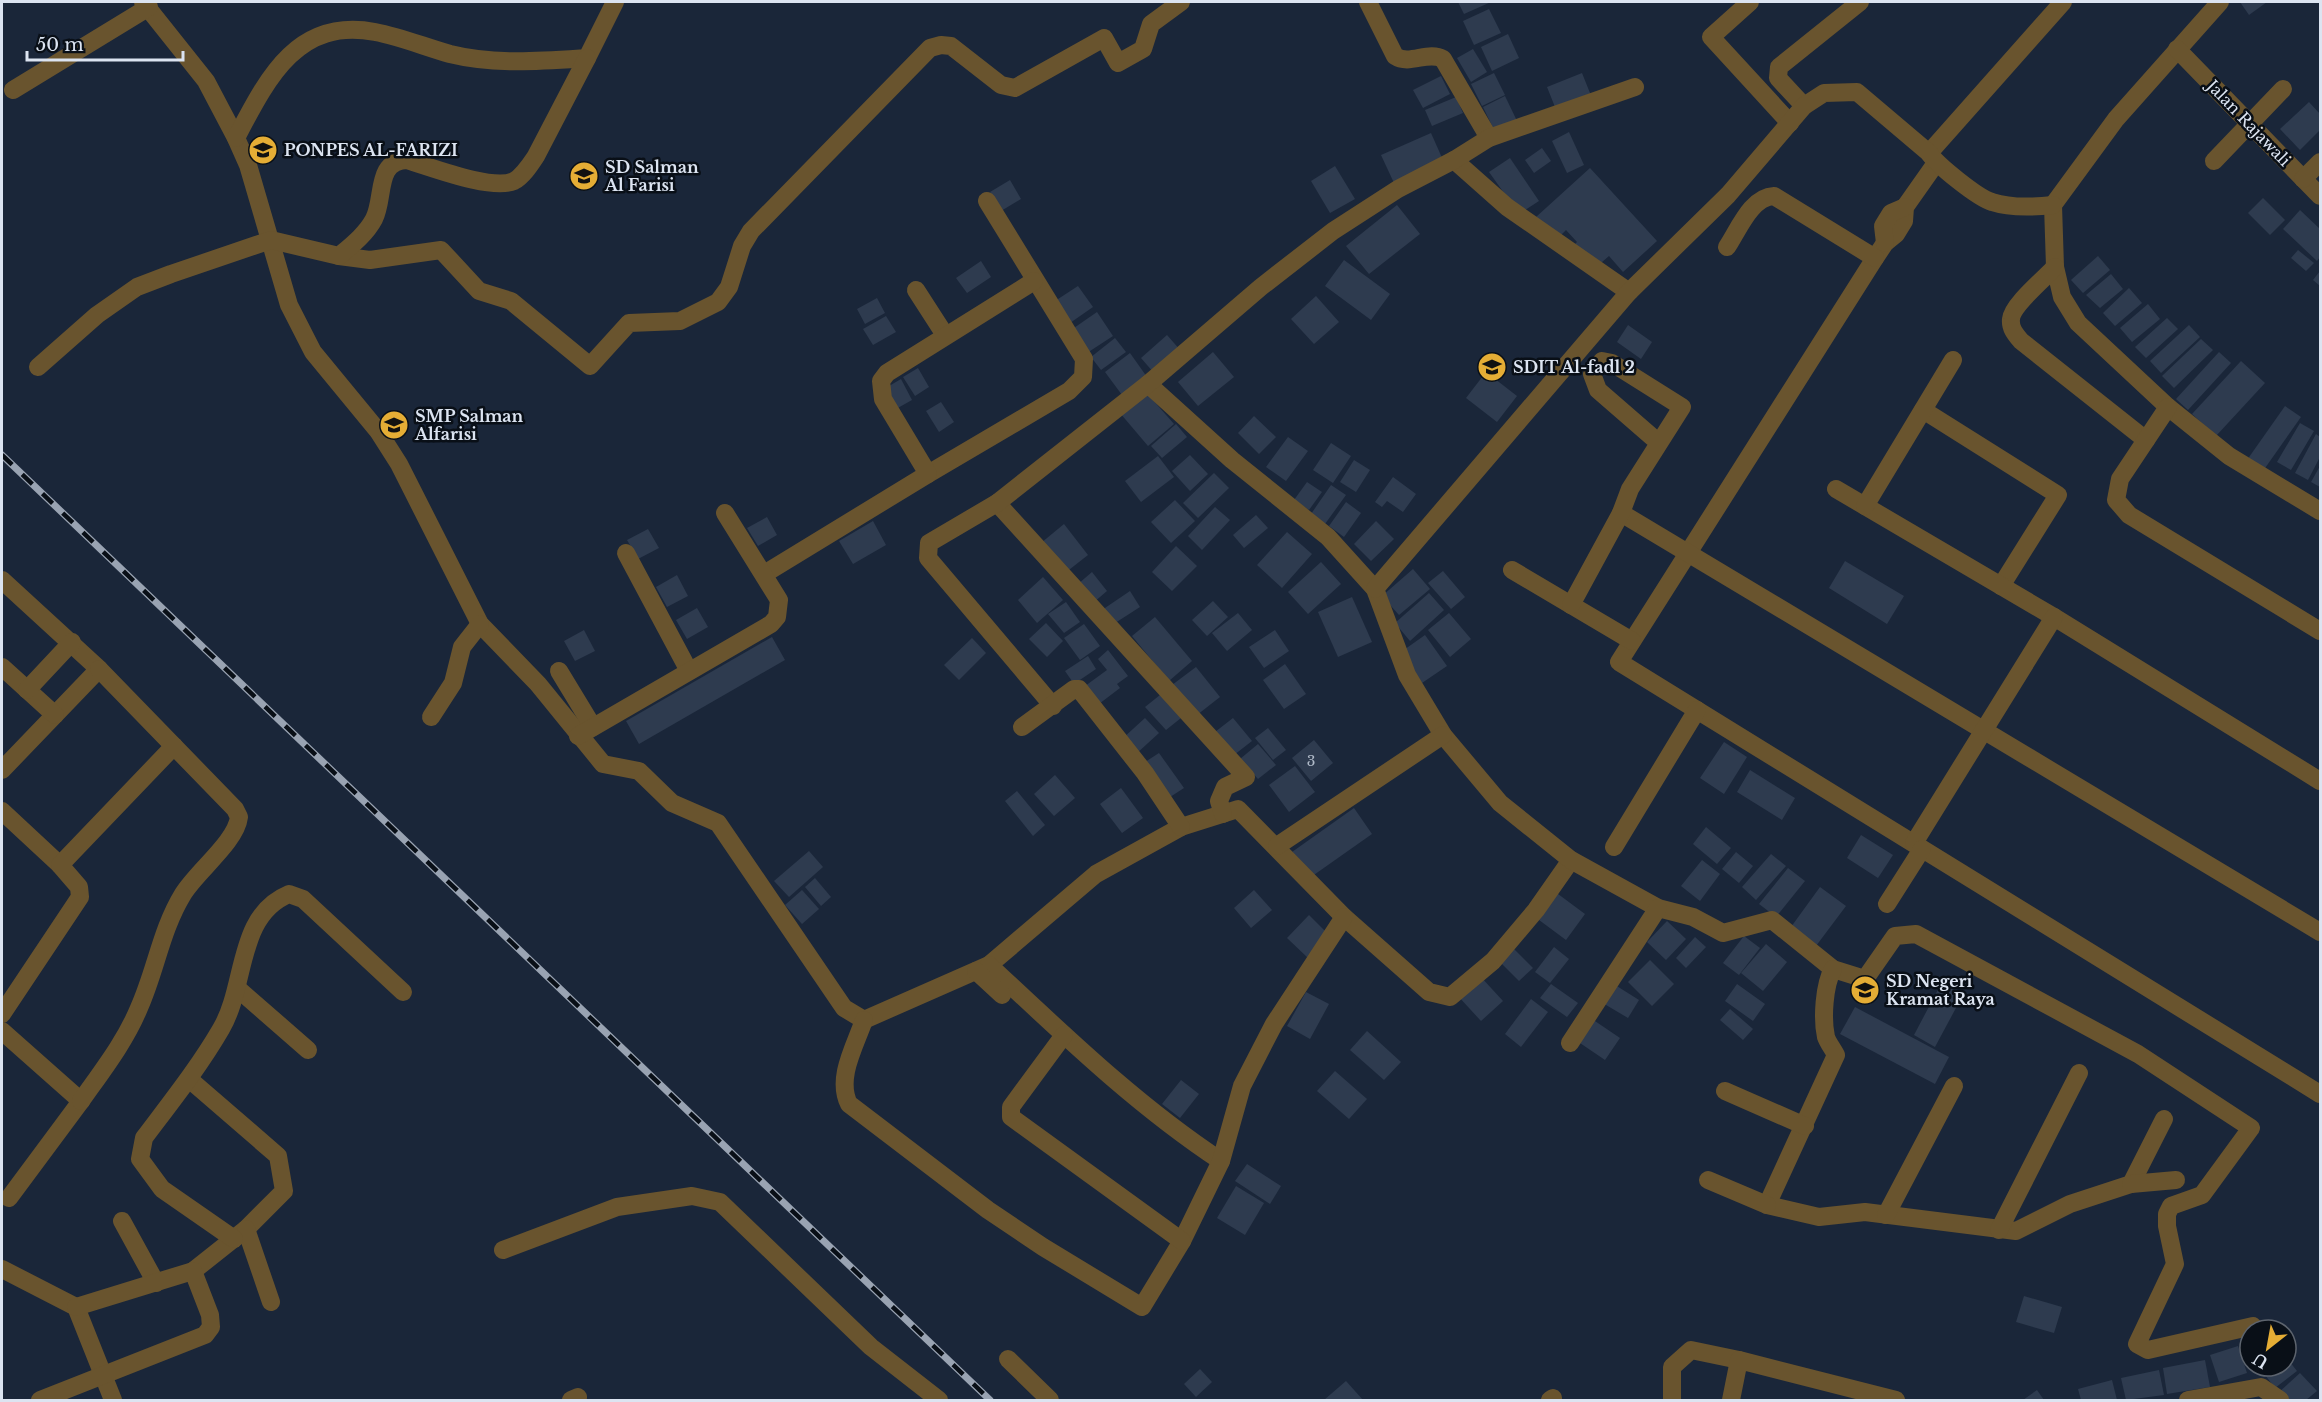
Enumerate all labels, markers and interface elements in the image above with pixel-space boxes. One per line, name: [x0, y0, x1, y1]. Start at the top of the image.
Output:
scale bar: [27, 24, 183, 62]
text: 50 m: [36, 34, 84, 56]
street label: Jalan Rajawali: [2201, 74, 2296, 171]
school or university icon: PONPES AL-FARIZI: [247, 134, 279, 166]
place label: PONPES AL-FARIZI: [284, 140, 458, 160]
place label: SD Salman Al Farisi: [604, 157, 699, 195]
school or university icon: SD Salman Al Farisi: [568, 160, 600, 192]
school or university icon: SDIT Al-fadl 2: [1476, 351, 1508, 383]
place label: SDIT Al-fadl 2: [1513, 357, 1635, 377]
place label: SMP Salman Alfarisi: [414, 406, 524, 444]
school or university icon: SMP Salman Alfarisi: [378, 409, 410, 441]
house number: 3: [1307, 752, 1315, 770]
place label: SD Negeri Kramat Raya: [1886, 971, 1995, 1009]
school or university icon: SD Negeri Kramat Raya: [1849, 974, 1881, 1006]
north arrow: [2238, 1318, 2298, 1378]
text: U: [2249, 1349, 2271, 1373]

